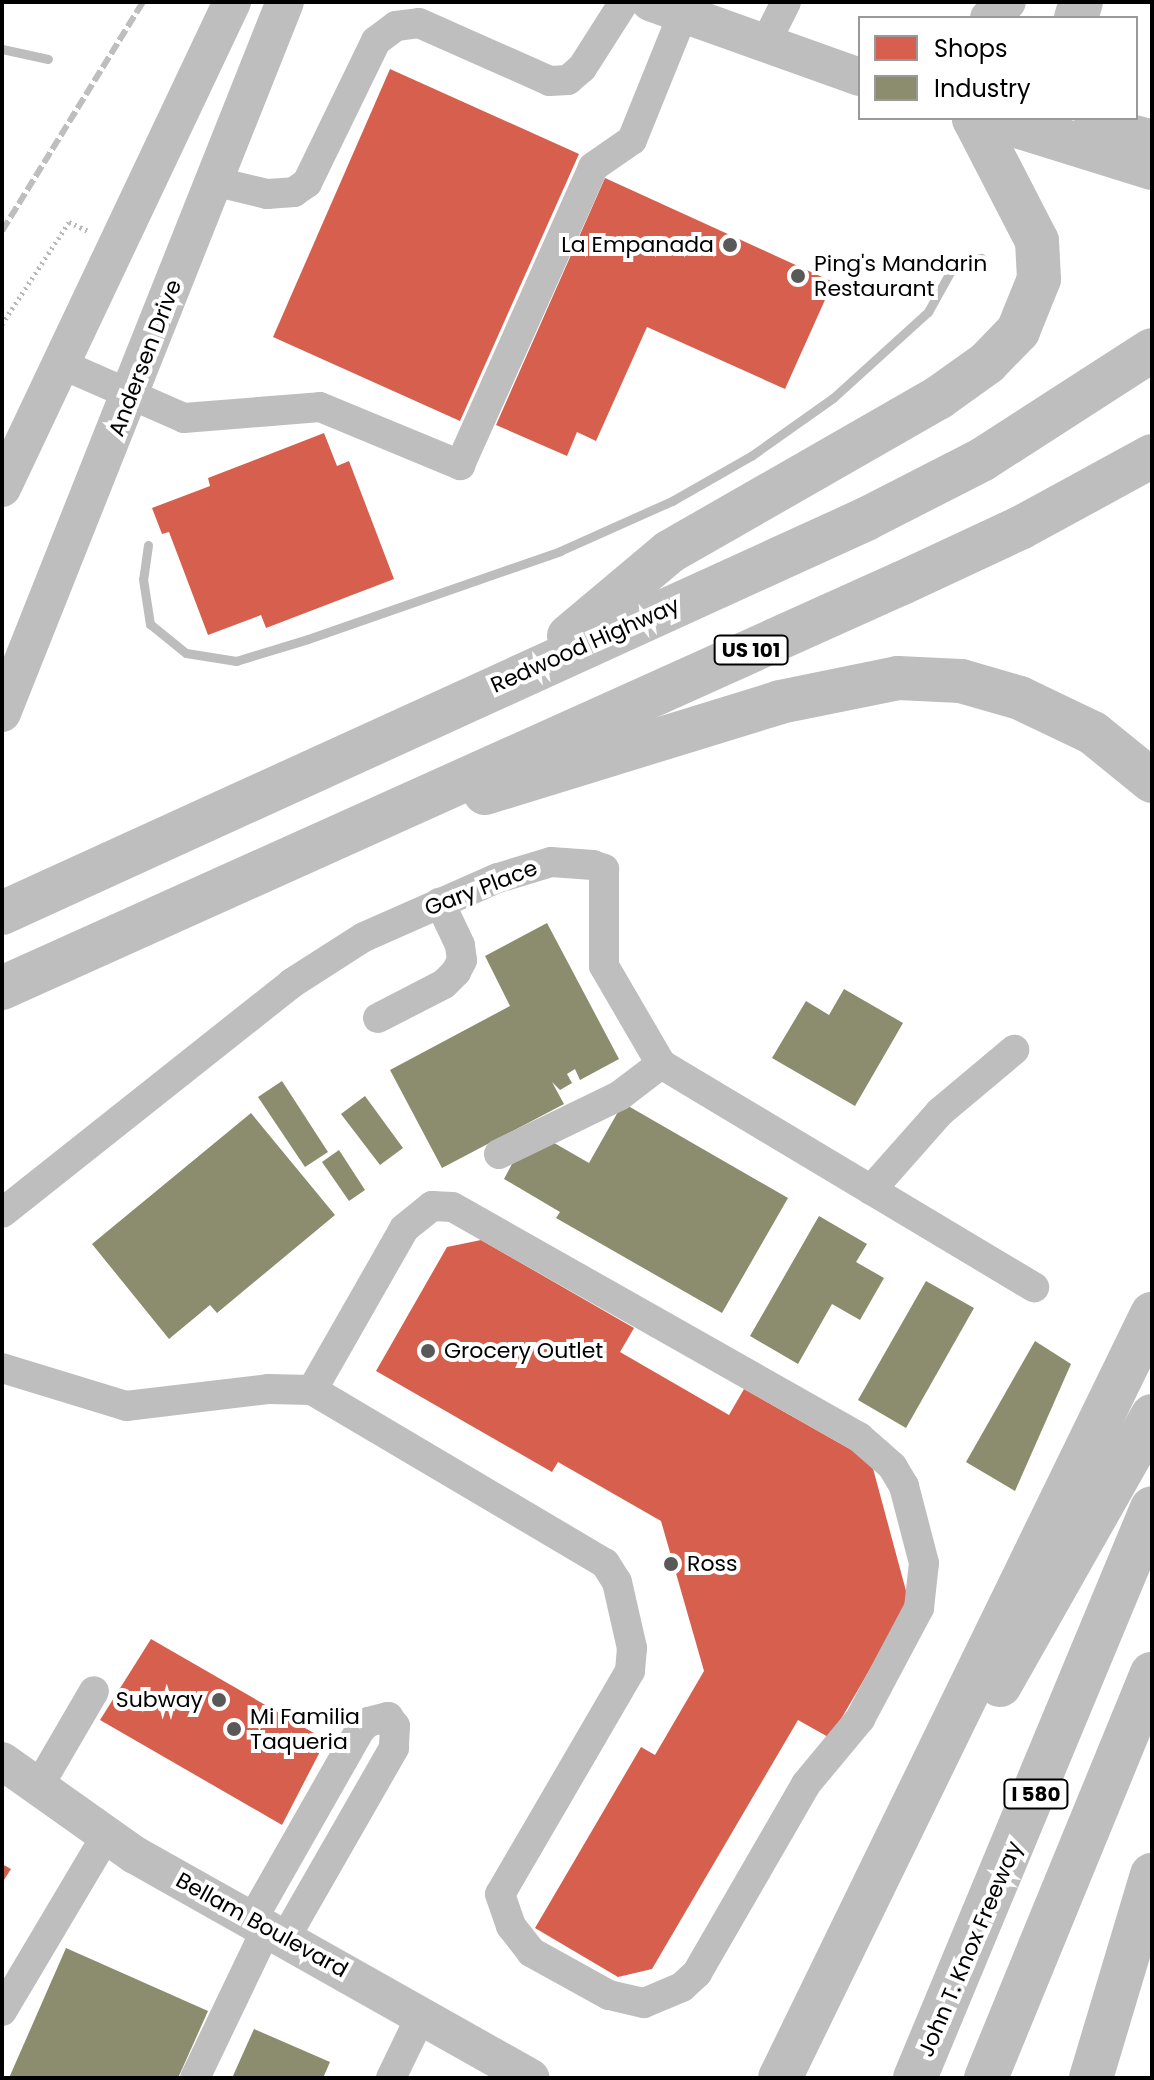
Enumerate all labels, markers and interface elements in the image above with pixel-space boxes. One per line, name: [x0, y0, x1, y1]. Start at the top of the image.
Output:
legend: [858, 16, 1138, 120]
text: Shops: [934, 32, 1008, 65]
text: Industry: [934, 72, 1031, 105]
place label: La Empanada: [561, 232, 714, 258]
marker: La Empanada: [721, 236, 739, 254]
place label: Ping's Mandarin Restaurant: [814, 250, 987, 302]
marker: Ping's Mandarin Restaurant: [789, 267, 807, 285]
street label: Andersen Drive: [103, 276, 187, 440]
street label: Redwood Highway: [487, 592, 683, 698]
road number: US 101: [713, 634, 789, 666]
street label: Gary Place: [421, 854, 541, 922]
place label: Grocery Outlet: [444, 1338, 603, 1364]
marker: Grocery Outlet: [419, 1342, 437, 1360]
place label: Ross: [687, 1551, 737, 1577]
marker: Ross: [662, 1555, 680, 1573]
place label: Subway: [116, 1687, 203, 1713]
marker: Subway: [210, 1691, 228, 1709]
place label: Mi Familia Taqueria: [250, 1703, 360, 1754]
marker: Mi Familia Taqueria: [225, 1720, 243, 1738]
road number: I 580: [1002, 1778, 1070, 1810]
street label: John T. Knox Freeway: [913, 1837, 1027, 2061]
street label: Bellam Boulevard: [171, 1867, 353, 1983]

